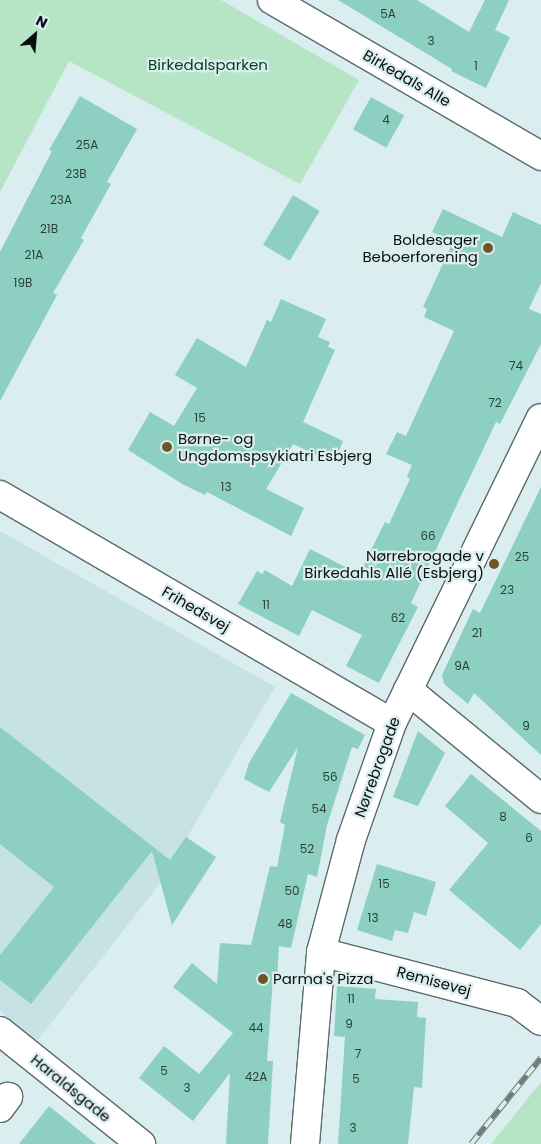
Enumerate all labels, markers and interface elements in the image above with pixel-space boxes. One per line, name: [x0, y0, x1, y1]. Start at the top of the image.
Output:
house number: 5A: [380, 7, 396, 21]
north arrow: [10, 10, 60, 60]
text: N: [33, 10, 51, 33]
house number: 3: [427, 34, 435, 48]
street label: Birkedals Alle: [360, 46, 454, 110]
park label: Birkedalsparken: [148, 56, 268, 74]
house number: 1: [474, 59, 478, 73]
house number: 4: [382, 113, 390, 127]
house number: 25A: [76, 138, 98, 152]
house number: 23B: [65, 167, 87, 181]
house number: 23A: [50, 193, 72, 207]
house number: 21B: [40, 222, 58, 236]
place label: Boldesager Beboerforening: [362, 230, 478, 265]
marker: Boldesager Beboerforening: [482, 242, 494, 254]
house number: 21A: [25, 248, 43, 262]
house number: 19B: [14, 276, 32, 290]
house number: 74: [509, 359, 523, 373]
house number: 72: [488, 396, 502, 410]
house number: 15: [194, 411, 206, 425]
place label: Børne- og Ungdomspsykiatri Esbjerg: [178, 429, 372, 464]
marker: Børne- og Ungdomspsykiatri Esbjerg: [160, 440, 174, 454]
house number: 13: [221, 480, 231, 494]
house number: 66: [420, 529, 436, 543]
place label: Nørrebrogade v Birkedahls Allé (Esbjerg): [304, 546, 484, 581]
house number: 25: [515, 550, 529, 564]
marker: Nørrebrogade v Birkedahls Allé (Esbjerg): [488, 558, 500, 570]
street label: Frihedsvej: [159, 582, 233, 636]
house number: 23: [500, 583, 514, 597]
house number: 11: [262, 598, 270, 612]
house number: 62: [391, 611, 405, 625]
house number: 21: [472, 626, 482, 640]
house number: 9A: [454, 659, 470, 673]
street label: Nørrebrogade: [350, 714, 404, 820]
house number: 9: [522, 719, 530, 733]
house number: 56: [322, 770, 338, 784]
house number: 54: [311, 802, 327, 816]
house number: 8: [499, 810, 507, 824]
house number: 6: [525, 831, 533, 845]
house number: 52: [300, 842, 314, 856]
house number: 15: [378, 877, 390, 891]
house number: 50: [284, 884, 300, 898]
house number: 13: [368, 911, 378, 925]
house number: 48: [277, 917, 293, 931]
street label: Remisevej: [395, 962, 473, 1000]
place label: Parma's Pizza: [273, 970, 373, 988]
marker: Parma's Pizza: [257, 973, 269, 985]
house number: 11: [347, 992, 355, 1006]
house number: 9: [345, 1017, 353, 1031]
house number: 44: [248, 1021, 264, 1035]
house number: 7: [355, 1047, 361, 1061]
street label: Haraldsgade: [27, 1050, 115, 1126]
house number: 5: [160, 1064, 168, 1078]
house number: 42A: [245, 1070, 267, 1084]
house number: 5: [352, 1072, 360, 1086]
house number: 3: [183, 1081, 191, 1095]
house number: 3: [349, 1121, 357, 1135]

